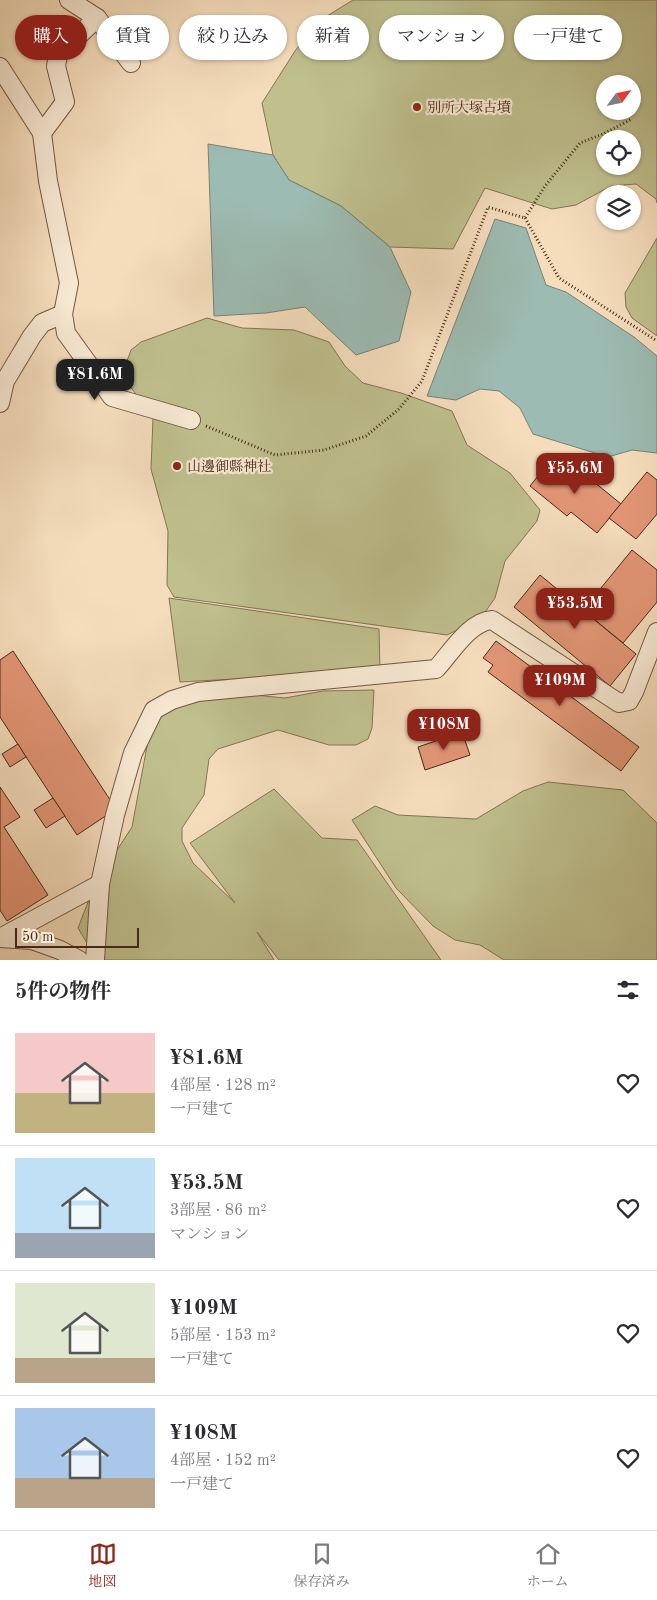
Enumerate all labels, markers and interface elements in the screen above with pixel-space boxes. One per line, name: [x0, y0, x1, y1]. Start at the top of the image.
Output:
chip: 購入: [15, 15, 87, 60]
chip: 賃貸: [97, 15, 169, 60]
chip: 絞り込み: [179, 15, 287, 60]
chip: 新着: [297, 15, 369, 60]
chip: マンション: [379, 15, 504, 60]
chip: 一戸建て: [514, 15, 622, 60]
north arrow: [596, 75, 641, 120]
map controls: [596, 75, 641, 230]
place label: 別所大塚古墳: [427, 100, 511, 115]
marker: 別所大塚古墳: [411, 101, 423, 113]
button: locate: [596, 130, 641, 175]
button: layers: [596, 185, 641, 230]
pin: ¥81.6M: [54, 358, 136, 401]
text: ¥81.6M: [67, 367, 123, 383]
pin: ¥55.6M: [534, 452, 616, 495]
place label: 山邊御縣神社: [187, 459, 271, 474]
marker: 山邊御縣神社: [171, 460, 183, 472]
text: ¥55.6M: [547, 461, 603, 477]
pin: ¥53.5M: [534, 588, 616, 630]
text: ¥53.5M: [547, 596, 603, 612]
pin: ¥109M: [525, 664, 595, 707]
text: ¥109M: [534, 673, 586, 689]
pin: ¥108M: [409, 708, 479, 751]
text: ¥108M: [418, 717, 470, 733]
scale bar: [15, 925, 139, 948]
text: 50 m: [22, 930, 53, 944]
icon: filters: [614, 976, 642, 1004]
text: 5件の物件: [15, 982, 111, 1003]
text: ¥81.6M: [170, 1048, 243, 1069]
icon: home: [55, 1053, 115, 1113]
icon: heart: [614, 1069, 642, 1097]
text: 4部屋 · 128 m²: [170, 1078, 276, 1094]
text: 一戸建て: [170, 1102, 234, 1118]
text: ¥53.5M: [170, 1173, 243, 1194]
icon: home: [55, 1178, 115, 1238]
icon: heart: [614, 1194, 642, 1222]
text: 3部屋 · 86 m²: [170, 1203, 267, 1219]
text: マンション: [170, 1227, 249, 1243]
text: ¥109M: [170, 1298, 237, 1319]
icon: home: [55, 1303, 115, 1363]
icon: heart: [614, 1319, 642, 1347]
text: 5部屋 · 153 m²: [170, 1328, 276, 1344]
text: 一戸建て: [170, 1352, 234, 1368]
text: ¥108M: [170, 1423, 237, 1444]
icon: home: [55, 1428, 115, 1488]
icon: heart: [614, 1444, 642, 1472]
text: 4部屋 · 152 m²: [170, 1453, 276, 1469]
text: 一戸建て: [170, 1477, 234, 1493]
tab: 地図: [89, 1540, 117, 1591]
tab: 保存済み: [294, 1540, 350, 1591]
tab: ホーム: [527, 1540, 569, 1591]

